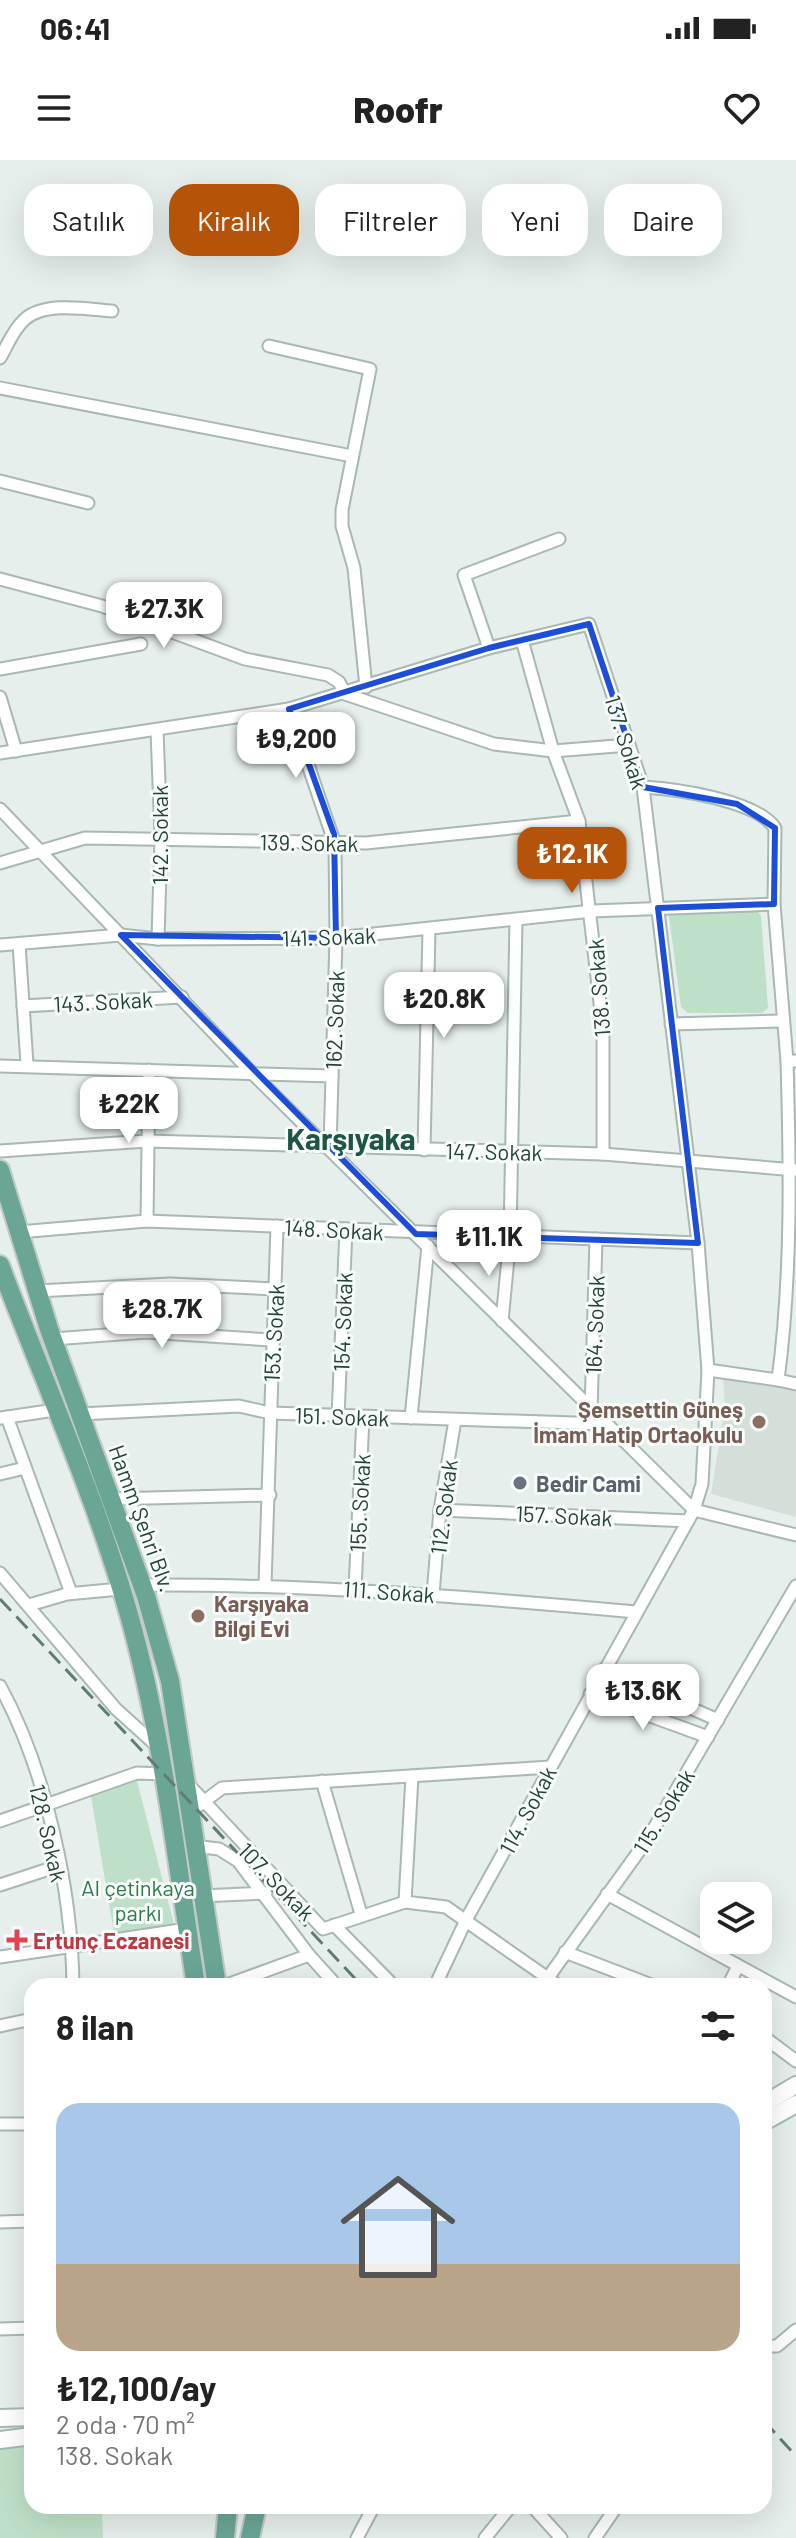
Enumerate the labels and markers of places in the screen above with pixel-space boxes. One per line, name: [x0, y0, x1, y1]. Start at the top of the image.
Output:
pin: ₺27.3K: [99, 582, 229, 650]
pin: ₺9,200: [231, 712, 361, 780]
pin: ₺12.1K: [507, 827, 637, 895]
pin: ₺20.8K: [379, 972, 509, 1040]
pin: ₺22K: [82, 1077, 176, 1145]
pin: ₺11.1K: [424, 1210, 554, 1278]
pin: ₺28.7K: [97, 1282, 227, 1350]
place label: Şemsettin Güneş İmam Hatip Ortaokulu: [533, 1396, 743, 1447]
marker: Şemsettin Güneş İmam Hatip Ortaokulu: [750, 1413, 768, 1431]
place label: Bedir Cami: [536, 1470, 641, 1496]
marker: Bedir Cami: [511, 1474, 529, 1492]
place label: Karşıyaka Bilgi Evi: [214, 1590, 309, 1641]
marker: Karşıyaka Bilgi Evi: [189, 1607, 207, 1625]
pin: ₺13.6K: [578, 1664, 708, 1732]
place label: Ertunç Eczanesi: [33, 1927, 190, 1953]
marker: Ertunç Eczanesi: [8, 1931, 26, 1949]

